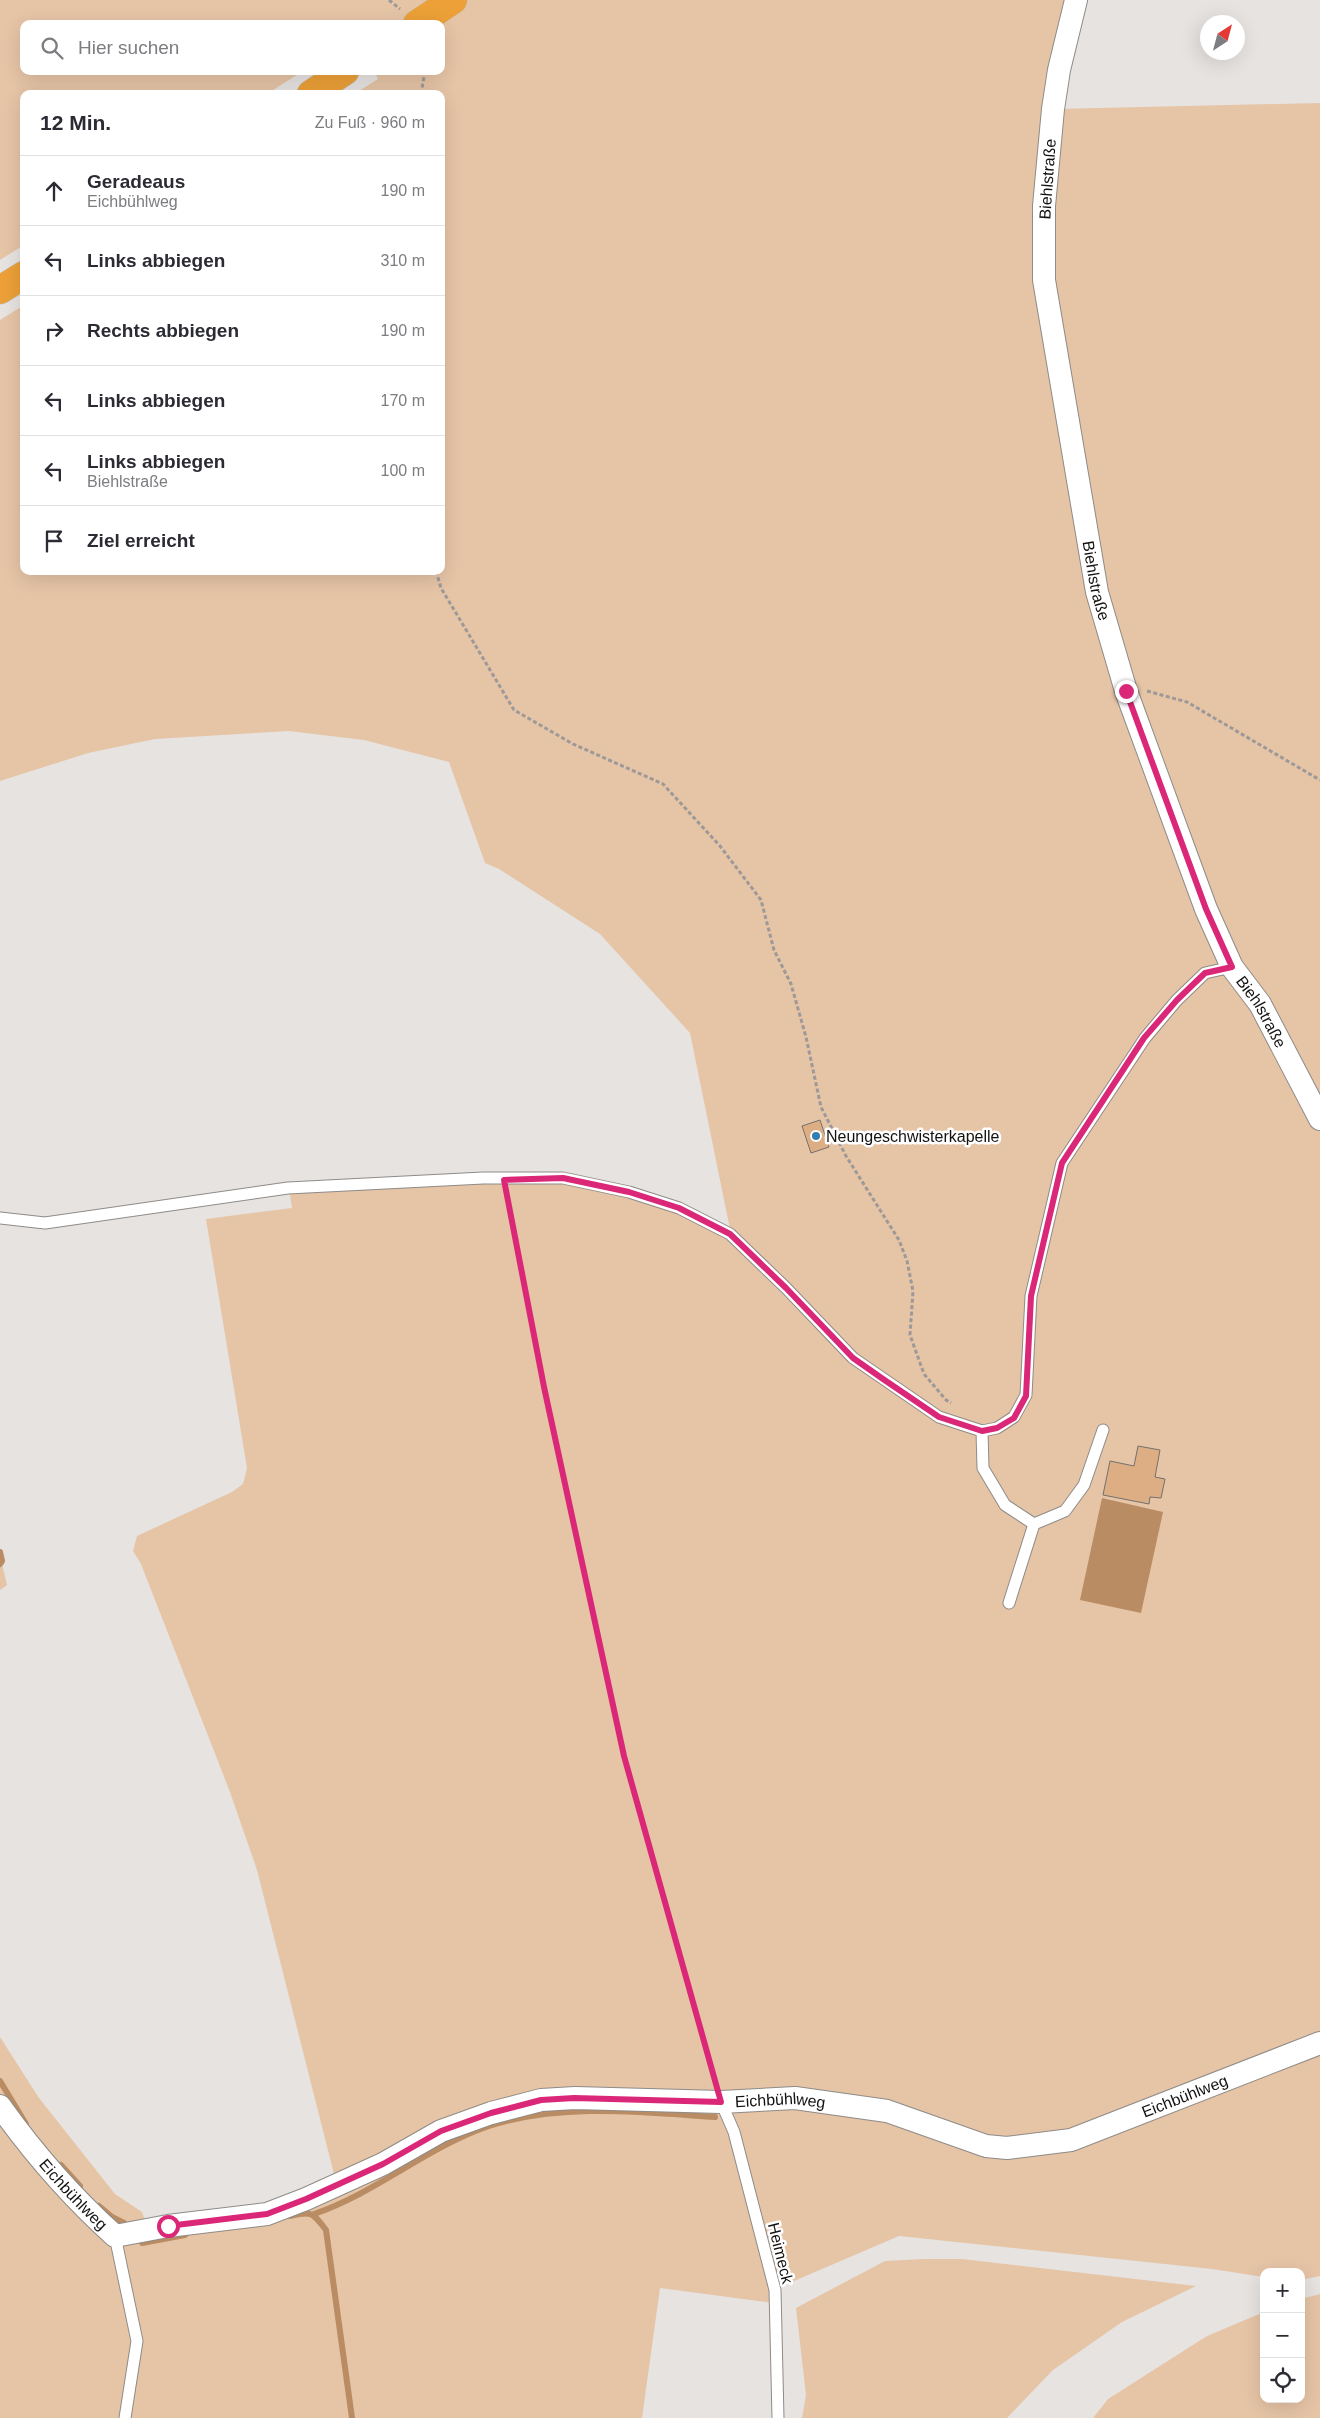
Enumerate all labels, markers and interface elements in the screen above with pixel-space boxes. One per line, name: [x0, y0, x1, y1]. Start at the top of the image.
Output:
north arrow: [1200, 15, 1245, 60]
search box: [20, 20, 445, 75]
icon: search: [38, 34, 66, 62]
text: Hier suchen: [78, 37, 179, 58]
text: 12 Min.: [40, 111, 111, 134]
text: Zu Fuß · 960 m: [315, 114, 425, 131]
street label: Biehlstraße: [1036, 138, 1059, 220]
text: Geradeaus: [87, 171, 185, 192]
icon: ahead: [40, 177, 68, 205]
text: 190 m: [381, 182, 425, 199]
text: Eichbühlweg: [87, 193, 178, 210]
icon: left: [40, 247, 68, 275]
text: Links abbiegen: [87, 250, 225, 271]
text: 310 m: [381, 252, 425, 269]
icon: right: [40, 317, 68, 345]
text: Rechts abbiegen: [87, 320, 239, 341]
text: 190 m: [381, 322, 425, 339]
icon: left: [40, 387, 68, 415]
text: Links abbiegen: [87, 390, 225, 411]
text: 170 m: [381, 392, 425, 409]
text: Links abbiegen: [87, 451, 225, 472]
icon: left: [40, 457, 68, 485]
text: 100 m: [381, 462, 425, 479]
text: Biehlstraße: [87, 473, 168, 490]
icon: arrive: [40, 527, 68, 555]
text: Ziel erreicht: [87, 530, 195, 551]
street label: Biehlstraße: [1079, 540, 1113, 623]
route end: [1115, 680, 1138, 703]
street label: Biehlstraße: [1233, 973, 1289, 1051]
place label: Neungeschwisterkapelle: [826, 1128, 1000, 1145]
marker: Neungeschwisterkapelle: [810, 1130, 822, 1142]
street label: Eichbühlweg: [1139, 2072, 1230, 2121]
street label: Eichbühlweg: [735, 2090, 827, 2111]
street label: Eichbühlweg: [36, 2156, 111, 2233]
route start: [157, 2215, 180, 2238]
street label: Heimeck: [765, 2221, 797, 2286]
map controls: [1260, 2268, 1305, 2403]
button: +: [1260, 2268, 1305, 2313]
button: −: [1260, 2313, 1305, 2358]
button: locate: [1260, 2358, 1305, 2403]

